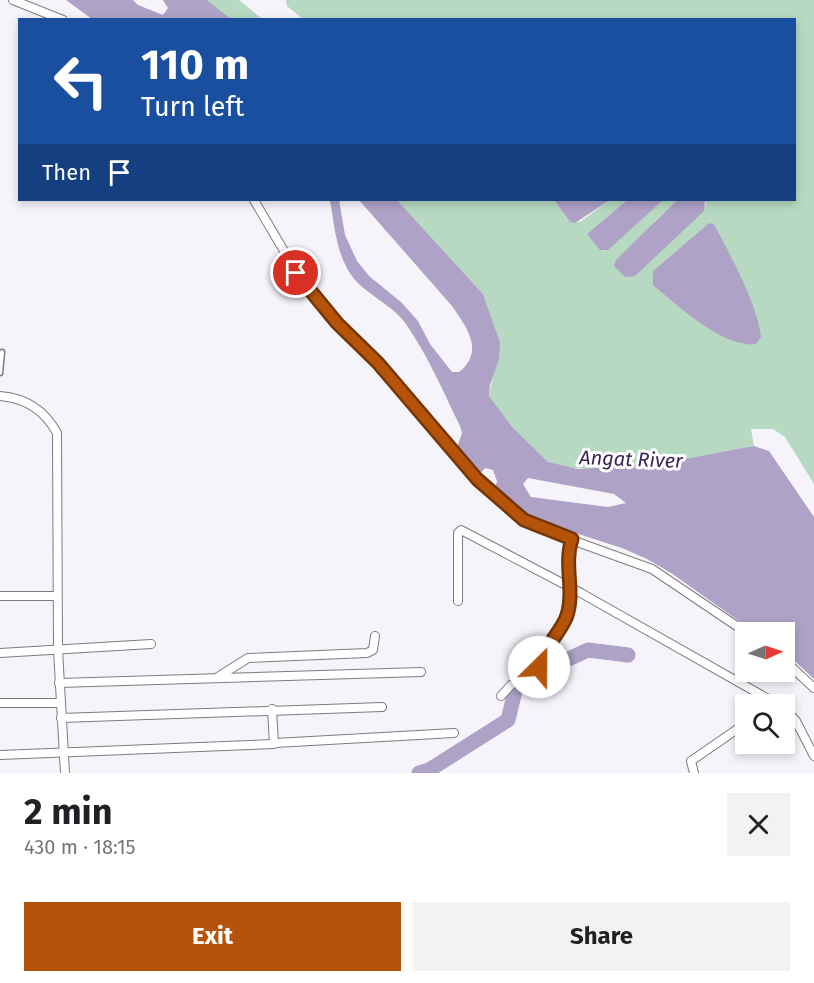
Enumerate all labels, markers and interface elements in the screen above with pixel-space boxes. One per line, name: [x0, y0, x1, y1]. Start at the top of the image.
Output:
text: 110 m: [141, 40, 249, 90]
icon: left: [42, 42, 120, 120]
text: Turn left: [141, 91, 244, 123]
icon: arrive: [103, 156, 136, 189]
text: Then: [42, 159, 91, 186]
pin: [270, 247, 321, 298]
icon: arrive: [279, 256, 312, 289]
water label: Angat River: [578, 445, 684, 473]
north arrow: [735, 622, 795, 682]
map controls: [735, 622, 795, 754]
position arrow: [507, 635, 571, 699]
button: search: [735, 694, 795, 754]
text: 2 min: [24, 790, 113, 834]
button: close: [727, 793, 790, 856]
text: 430 m · 18:15: [24, 835, 136, 859]
button: Exit: [24, 902, 401, 971]
button: Share: [413, 902, 790, 971]

